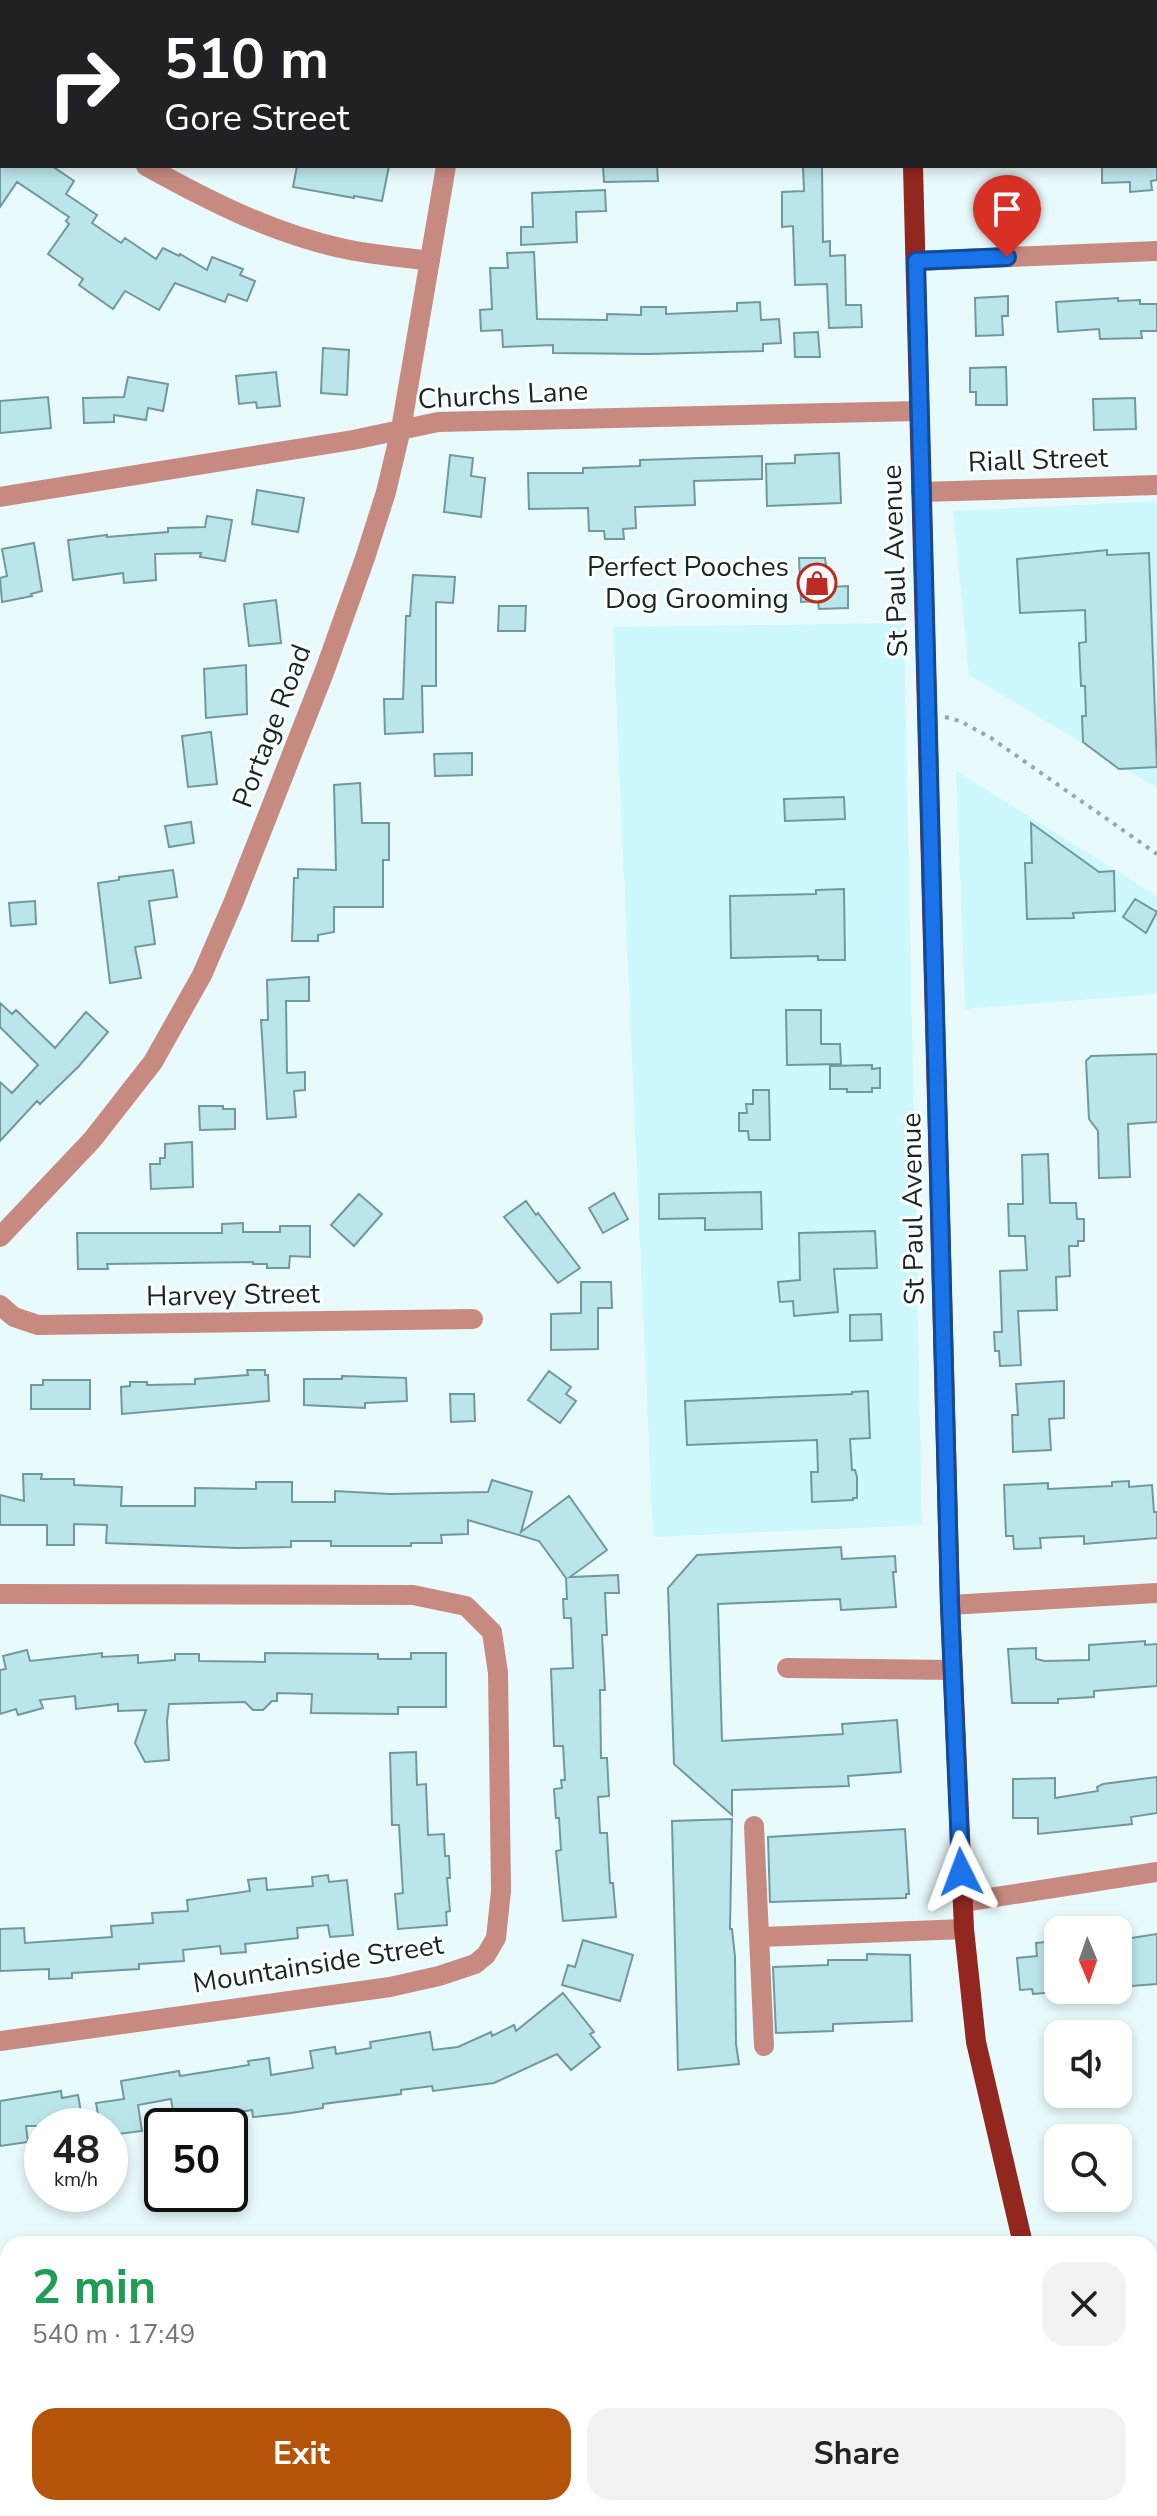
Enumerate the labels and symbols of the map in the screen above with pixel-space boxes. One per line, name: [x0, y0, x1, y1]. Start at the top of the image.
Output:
pin: [973, 175, 1041, 257]
street label: Churchs Lane: [417, 372, 589, 418]
street label: Riall Street: [967, 439, 1109, 481]
street label: St Paul Avenue: [873, 464, 917, 658]
place label: Perfect Pooches Dog Grooming: [587, 548, 789, 618]
shop icon: Perfect Pooches Dog Grooming: [796, 562, 838, 604]
street label: Portage Road: [223, 639, 321, 813]
street label: St Paul Avenue: [892, 1112, 934, 1306]
street label: Harvey Street: [146, 1274, 320, 1316]
position arrow: [919, 1830, 1003, 1914]
north arrow: [1044, 1916, 1132, 2004]
street label: Mountainside Street: [190, 1925, 446, 2003]
speed limit sign: 50: [144, 2108, 248, 2212]

